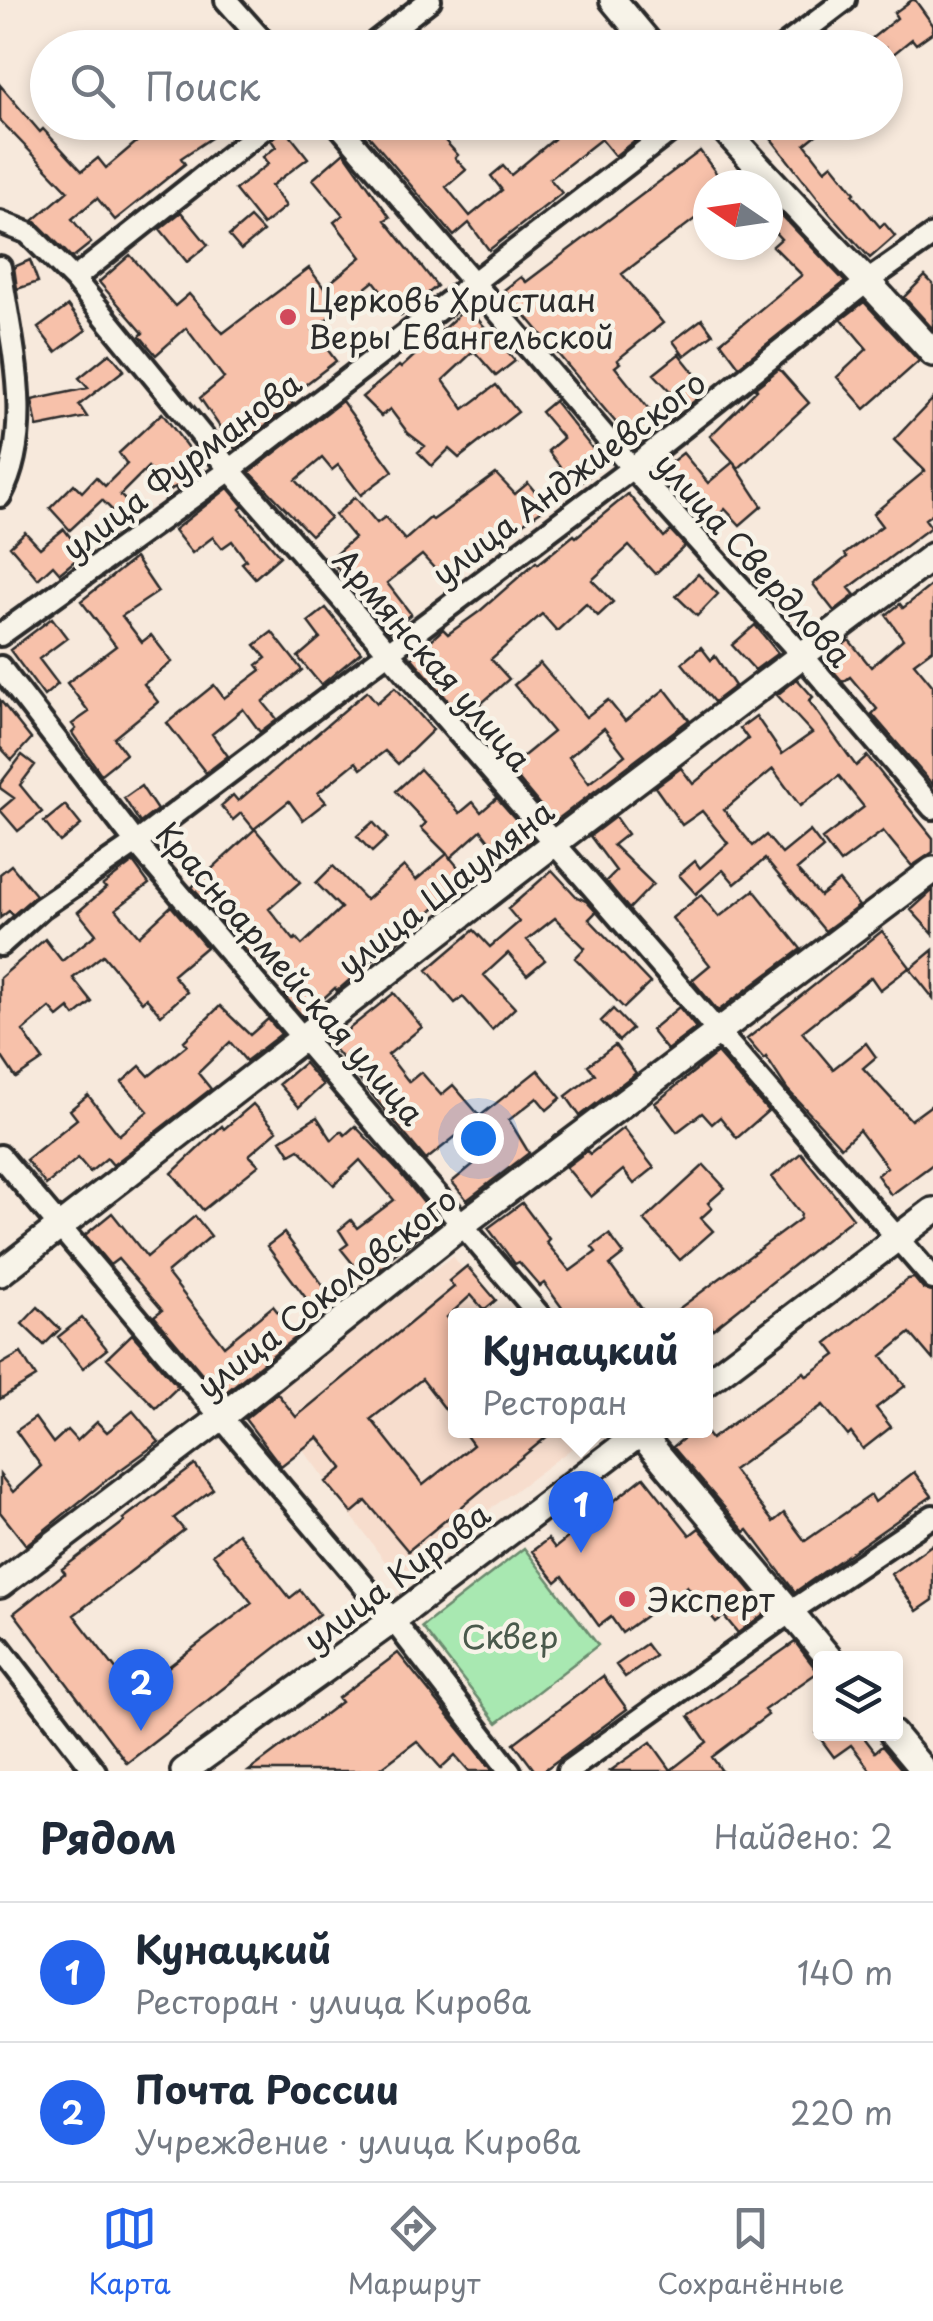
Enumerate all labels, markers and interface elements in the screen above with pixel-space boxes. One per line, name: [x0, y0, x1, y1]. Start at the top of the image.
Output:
search box: [30, 30, 903, 140]
text: Поиск: [145, 57, 260, 114]
icon: search: [65, 58, 120, 113]
north arrow: [693, 170, 783, 260]
place label: Церковь Христиан Веры Евангельской: [308, 275, 614, 360]
marker: Церковь Христиан Веры Евангельской: [277, 306, 299, 328]
street label: улица Анджиевского: [421, 358, 715, 596]
street label: улица Фурманова: [51, 359, 311, 571]
street label: улица Свердлова: [644, 441, 864, 677]
street label: Армянская улица: [322, 537, 544, 781]
street label: улица Шаумяна: [326, 787, 564, 987]
street label: Красноармейская улица: [146, 811, 436, 1135]
your location: [453, 1113, 504, 1164]
street label: улица Соколовского: [185, 1175, 467, 1409]
popup: [448, 1308, 713, 1438]
text: Кунацкий: [482, 1321, 679, 1378]
text: Ресторан: [482, 1378, 627, 1426]
pin: 1: [548, 1470, 614, 1553]
street label: улица Кирова: [293, 1490, 499, 1662]
place label: Эксперт: [647, 1575, 775, 1623]
marker: Эксперт: [616, 1588, 638, 1610]
park label: Сквер: [462, 1612, 558, 1660]
pin: 2: [108, 1648, 174, 1731]
map controls: [813, 1651, 903, 1741]
button: layers: [813, 1651, 903, 1741]
text: Рядом: [40, 1805, 177, 1868]
text: Найдено: 2: [714, 1812, 893, 1860]
text: Кунацкий: [135, 1920, 331, 1977]
text: 1: [65, 1948, 80, 1996]
text: 140 m: [797, 1948, 893, 1996]
text: Ресторан · улица Кирова: [135, 1977, 531, 2025]
text: Почта России: [135, 2060, 399, 2117]
text: 2: [61, 2088, 84, 2136]
text: 220 m: [790, 2088, 893, 2136]
text: Учреждение · улица Кирова: [135, 2117, 580, 2165]
tab: Карта: [89, 2201, 171, 2304]
tab: Маршрут: [348, 2201, 480, 2304]
tab: Сохранённые: [657, 2201, 844, 2304]

